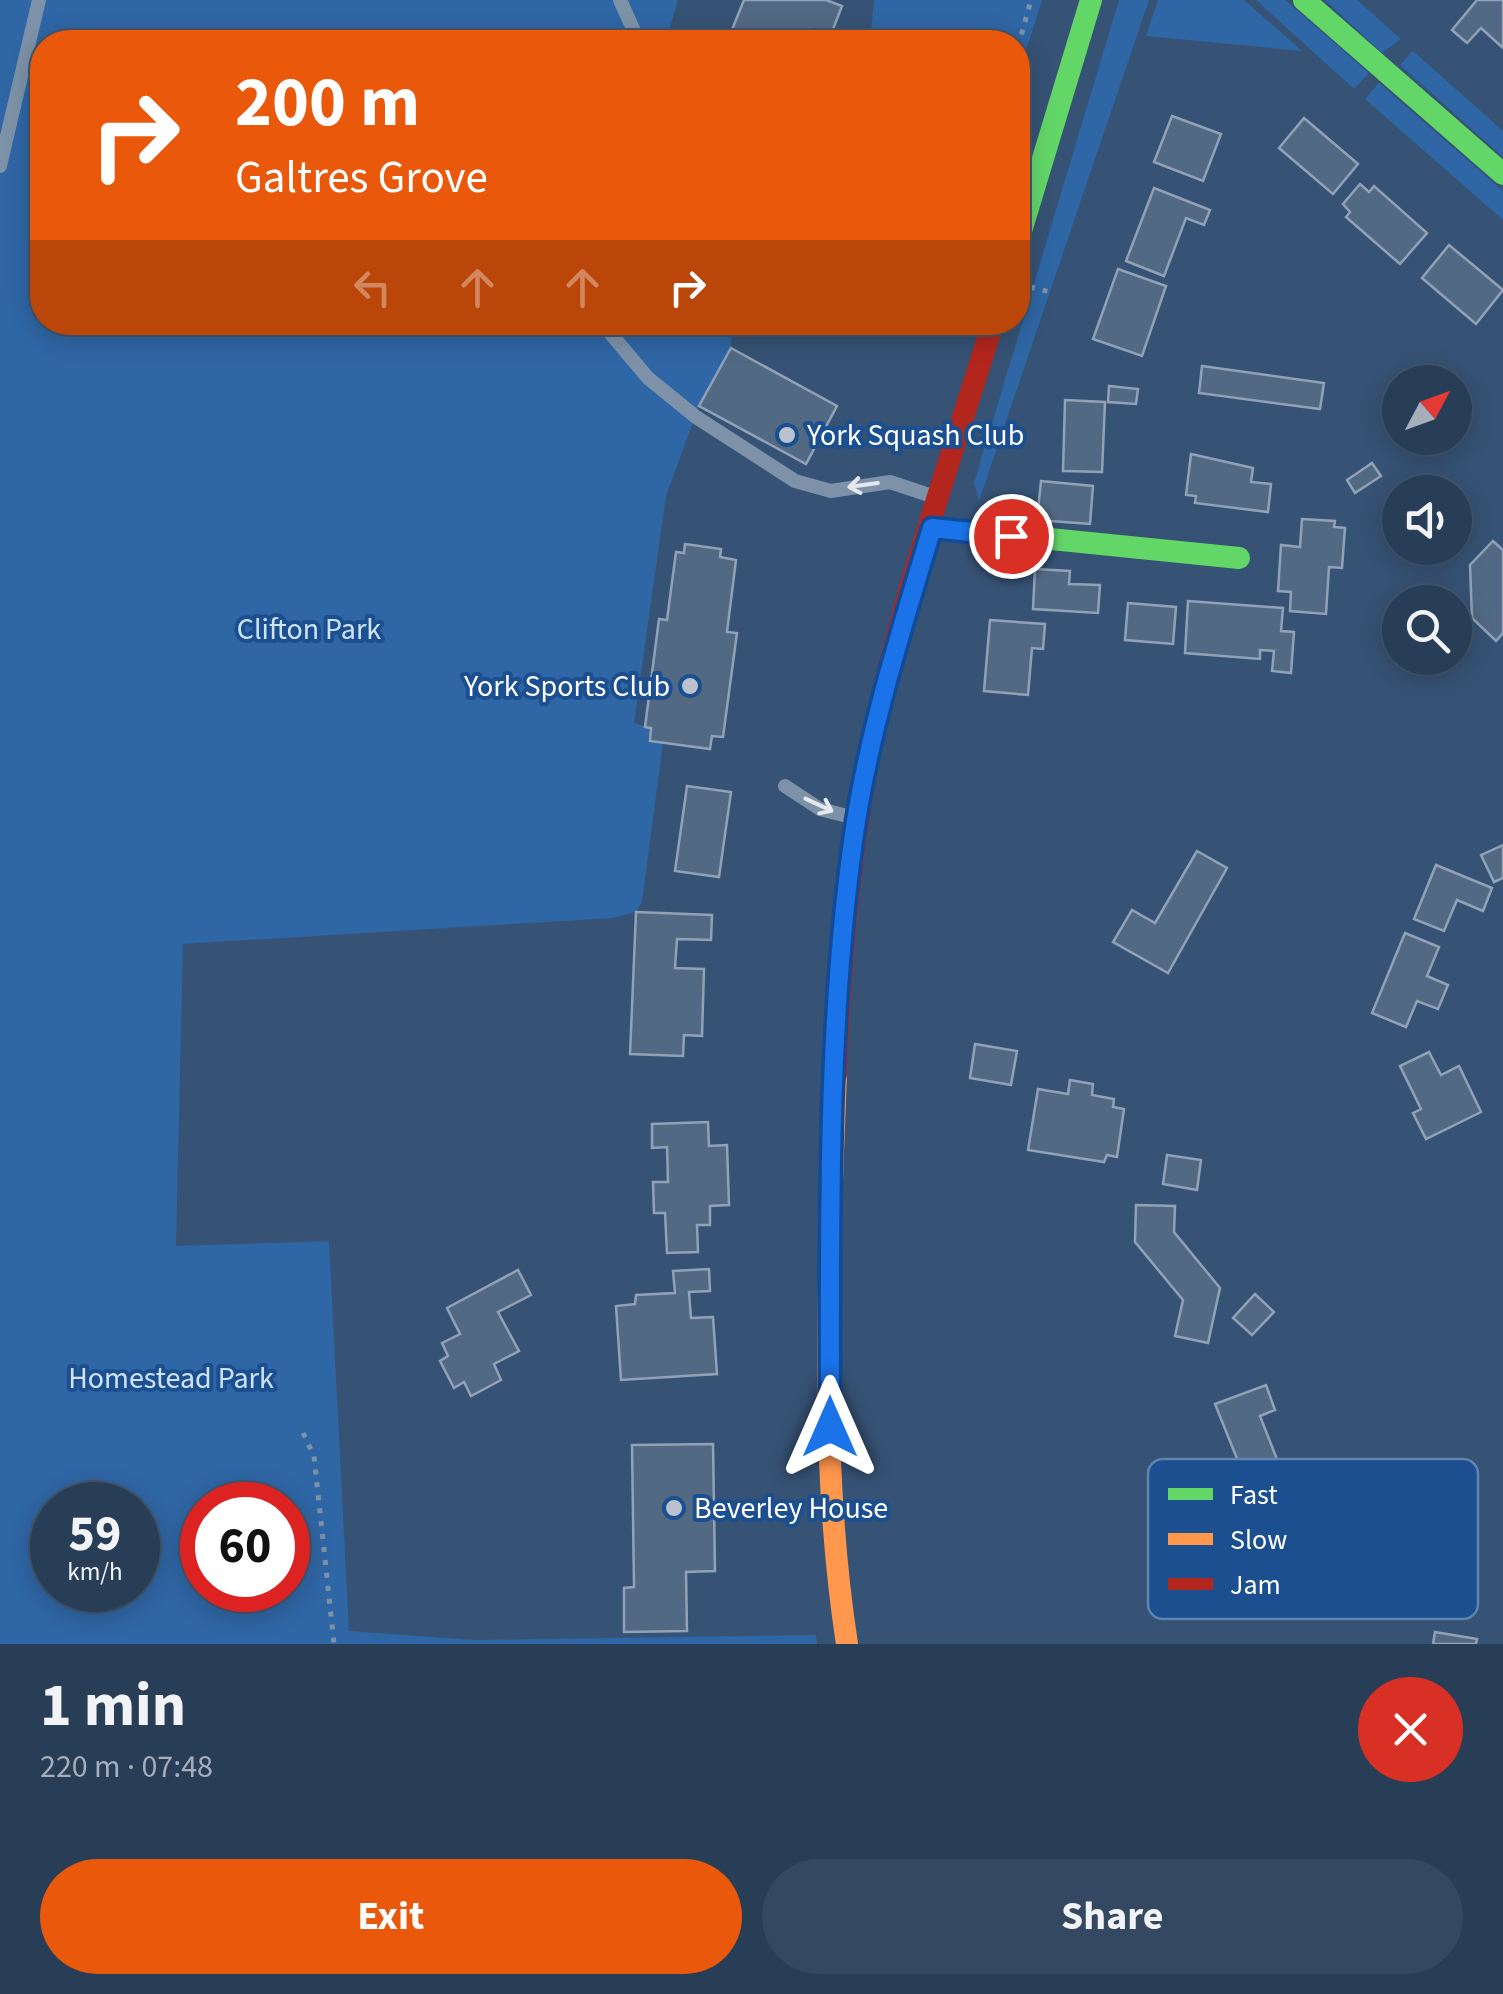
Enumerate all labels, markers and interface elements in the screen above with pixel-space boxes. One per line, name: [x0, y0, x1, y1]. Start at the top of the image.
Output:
text: 200 m: [235, 53, 420, 153]
icon: right: [70, 70, 200, 200]
text: Galtres Grove: [235, 146, 488, 210]
icon: left: [345, 260, 400, 315]
icon: ahead: [450, 260, 505, 315]
icon: ahead: [555, 260, 610, 315]
icon: right: [660, 260, 715, 315]
north arrow: [1382, 365, 1472, 455]
map controls: [1382, 365, 1472, 675]
place label: York Squash Club: [806, 414, 1024, 457]
marker: York Squash Club: [776, 424, 798, 446]
button: sound: [1382, 475, 1472, 565]
one-way arrow: [847, 476, 879, 495]
pin: [969, 494, 1054, 579]
icon: arrive: [984, 509, 1039, 564]
button: search: [1382, 585, 1472, 675]
park label: Clifton Park: [237, 608, 381, 651]
place label: York Sports Club: [463, 665, 670, 708]
marker: York Sports Club: [679, 675, 701, 697]
one-way arrow: [804, 797, 834, 816]
park label: Homestead Park: [68, 1357, 274, 1400]
position arrow: [778, 1375, 882, 1479]
legend: [1148, 1459, 1478, 1619]
text: Fast: [1230, 1475, 1278, 1515]
speed limit sign: 60: [180, 1482, 310, 1612]
place label: Beverley House: [694, 1487, 888, 1530]
marker: Beverley House: [663, 1497, 685, 1519]
text: 59: [69, 1499, 121, 1570]
text: Slow: [1230, 1520, 1287, 1560]
text: km/h: [67, 1554, 123, 1590]
text: Jam: [1230, 1565, 1281, 1605]
text: 1 min: [40, 1664, 186, 1749]
button: close: [1358, 1677, 1463, 1782]
text: 220 m · 07:48: [40, 1744, 213, 1790]
button: Exit: [40, 1859, 742, 1974]
button: Share: [762, 1859, 1463, 1974]

